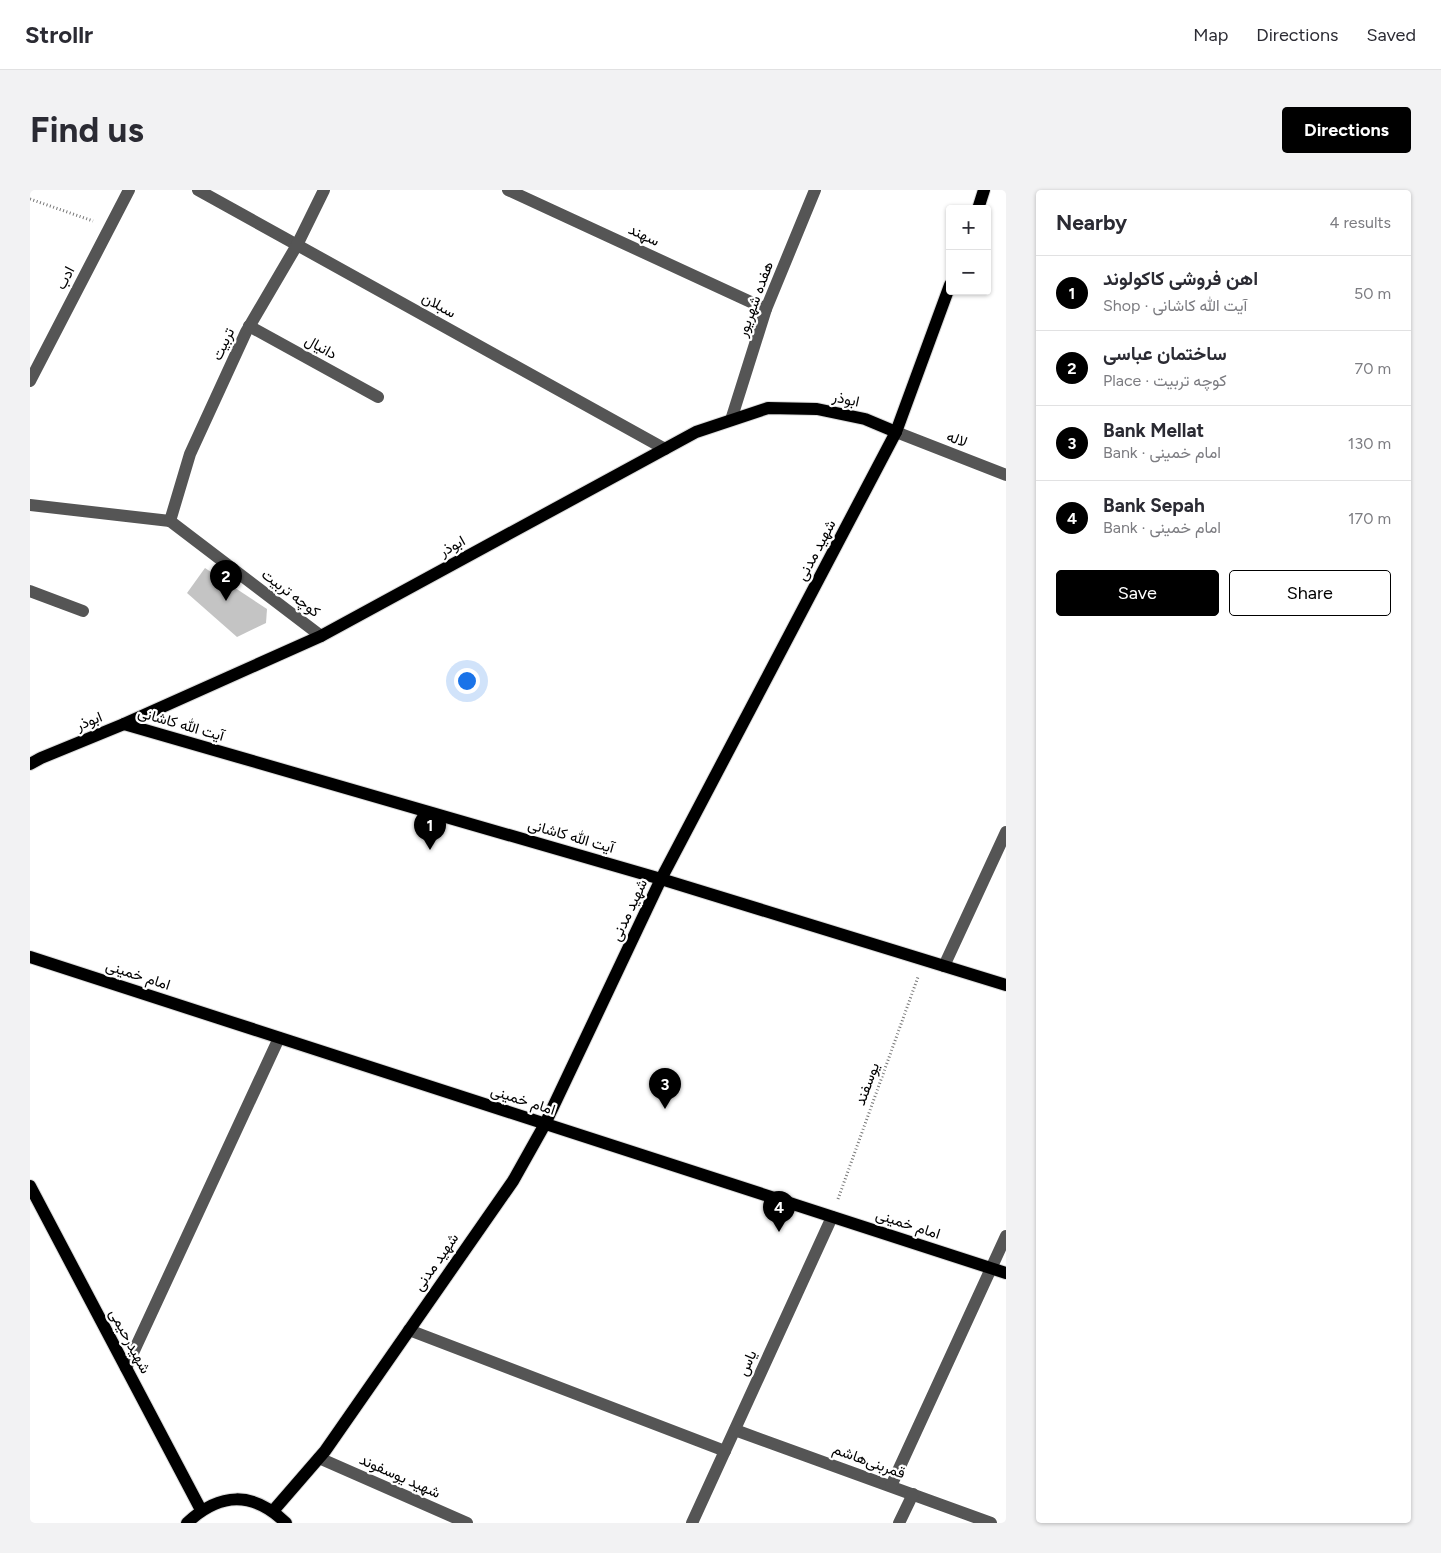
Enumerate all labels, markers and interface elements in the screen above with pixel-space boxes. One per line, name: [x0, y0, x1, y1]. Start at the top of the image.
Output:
text: Strollr: [25, 20, 93, 49]
text: Map: [1193, 24, 1228, 46]
text: Directions: [1256, 24, 1338, 46]
text: Saved: [1366, 24, 1416, 46]
button: Directions: [1282, 107, 1411, 153]
text: Find us: [30, 109, 144, 151]
map controls: [946, 205, 991, 295]
button: +: [946, 205, 991, 250]
text: Nearby: [1056, 210, 1127, 235]
text: 4 results: [1330, 213, 1391, 232]
street label: سهند: [626, 220, 663, 250]
button: −: [946, 250, 991, 295]
street label: هفده شهریور: [733, 259, 777, 340]
street label: ادب: [52, 263, 78, 293]
text: اهن فروشی کاکولوند: [1103, 267, 1258, 290]
text: 1: [1069, 284, 1075, 303]
text: 50 m: [1354, 284, 1391, 303]
street label: سبلان: [419, 288, 459, 322]
text: Shop · آیت الله کاشانی: [1103, 296, 1247, 315]
street label: تربیت: [208, 325, 238, 363]
street label: دانیال: [302, 331, 340, 363]
text: ساختمان عباسی: [1103, 342, 1227, 365]
text: 2: [1067, 359, 1077, 378]
text: 70 m: [1355, 359, 1391, 378]
text: Place · کوچه تربیت: [1103, 371, 1227, 390]
street label: ابوذر: [830, 387, 861, 411]
text: Bank Mellat: [1103, 419, 1204, 442]
street label: لاله: [944, 427, 970, 451]
text: 3: [1068, 434, 1076, 453]
text: 130 m: [1348, 434, 1391, 453]
text: Bank · امام خمینی: [1103, 443, 1221, 462]
text: Bank Sepah: [1103, 494, 1205, 517]
text: 4: [1067, 509, 1077, 528]
text: 170 m: [1348, 509, 1391, 528]
street label: شهید مدنی: [792, 516, 840, 584]
text: Bank · امام خمینی: [1103, 518, 1221, 537]
street label: ابوذر: [435, 532, 468, 561]
pin: 2: [210, 560, 242, 601]
street label: کوچه تربیت: [258, 565, 324, 622]
button: Save: [1056, 570, 1219, 616]
button: Share: [1229, 570, 1391, 616]
your location: [454, 668, 480, 694]
street label: آیت الله کاشانی: [136, 703, 228, 746]
street label: ابوذر: [72, 708, 105, 735]
pin: 1: [414, 809, 446, 850]
street label: آیت الله کاشانی: [526, 815, 618, 858]
street label: شهید مدنی: [607, 876, 652, 944]
street label: امام خمینی: [103, 956, 173, 995]
street label: یوسفند: [851, 1060, 883, 1108]
pin: 3: [649, 1068, 681, 1109]
street label: امام خمینی: [488, 1081, 558, 1120]
pin: 4: [763, 1191, 795, 1232]
street label: امام خمینی: [873, 1205, 943, 1244]
street label: شهید مدنی: [410, 1230, 463, 1295]
street label: شهیدرحیمی: [105, 1306, 155, 1377]
street label: یاس: [733, 1347, 761, 1379]
street label: قمربنی‌هاشم: [830, 1440, 908, 1483]
street label: شهید یوسفوند: [357, 1450, 443, 1502]

